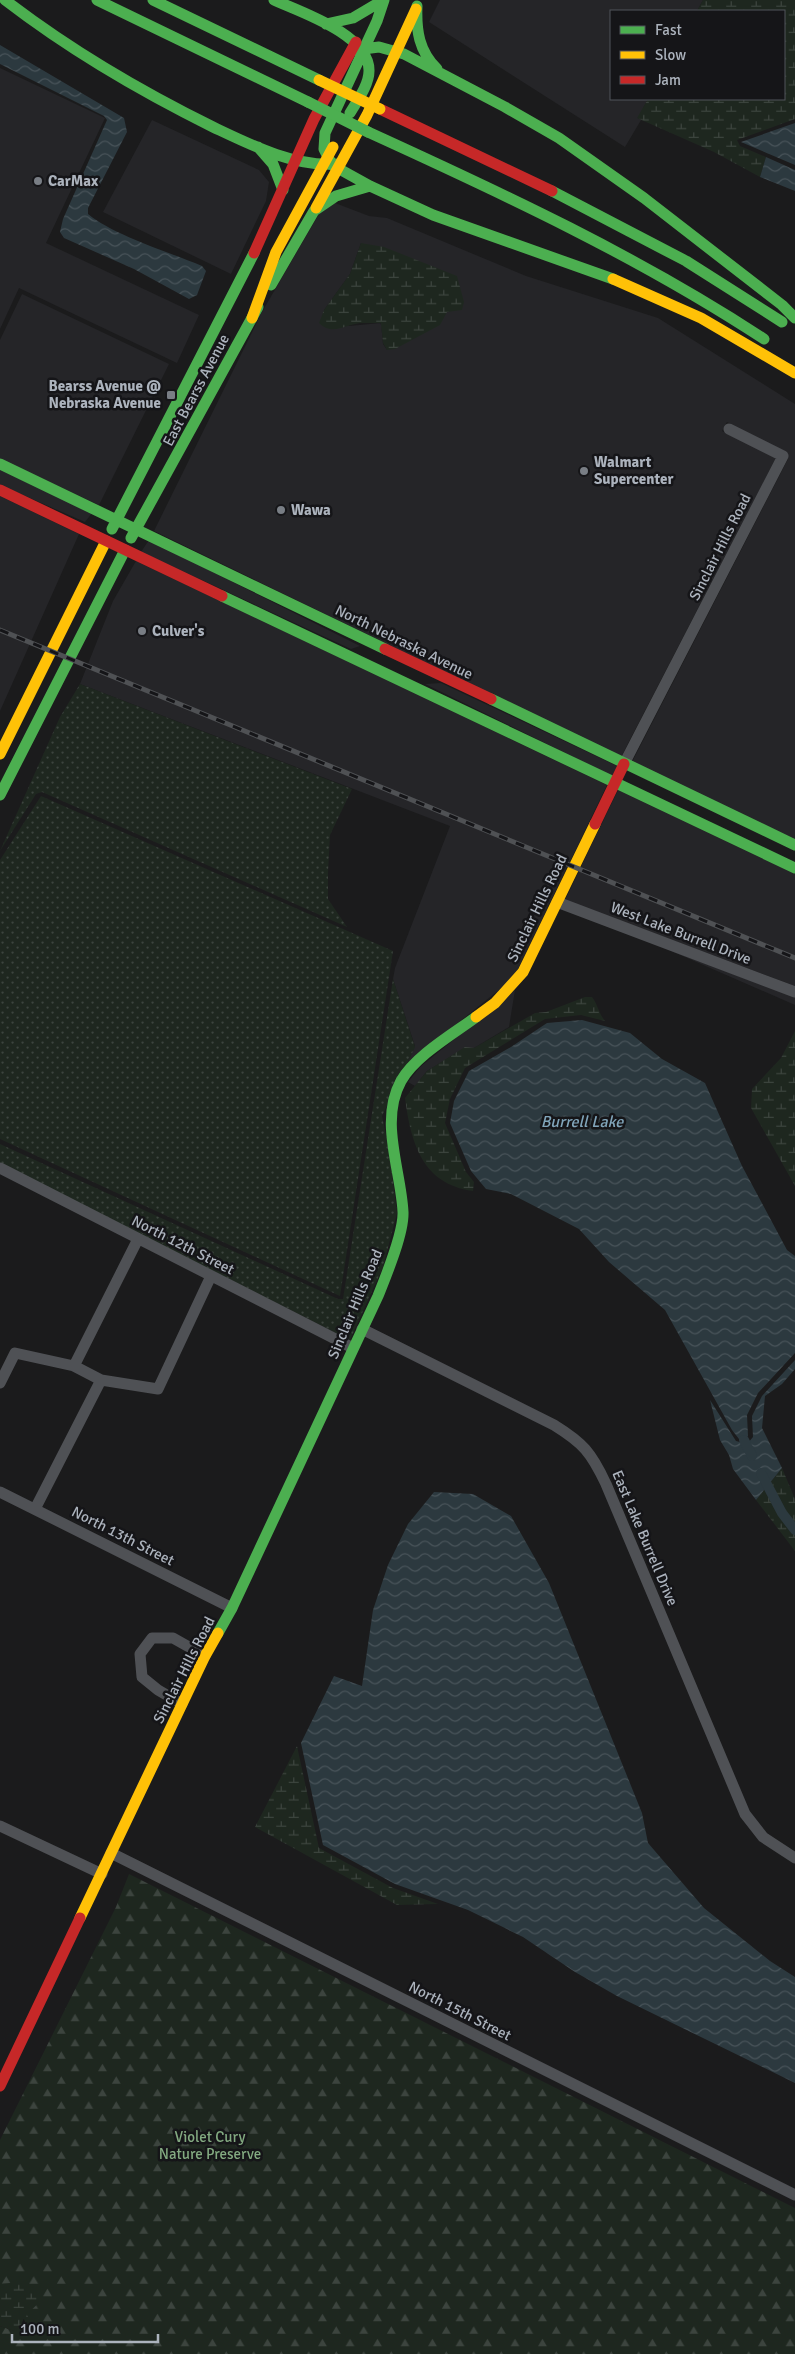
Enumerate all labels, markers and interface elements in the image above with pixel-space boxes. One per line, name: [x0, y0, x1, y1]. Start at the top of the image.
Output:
legend: [610, 10, 785, 100]
text: Fast: [655, 21, 682, 39]
text: Slow: [655, 46, 686, 64]
text: Jam: [655, 71, 681, 89]
place label: CarMax: [48, 172, 99, 190]
marker: CarMax: [32, 175, 44, 187]
street label: East Bearss Avenue: [159, 331, 233, 449]
place label: Bearss Avenue @ Nebraska Avenue: [48, 377, 161, 412]
marker: Bearss Avenue @ Nebraska Avenue: [165, 389, 177, 401]
place label: Walmart Supercenter: [594, 453, 673, 488]
marker: Walmart Supercenter: [578, 465, 590, 477]
street label: Sinclair Hills Road: [685, 491, 755, 603]
place label: Wawa: [291, 501, 331, 519]
marker: Wawa: [275, 504, 287, 516]
street label: North Nebraska Avenue: [332, 601, 476, 683]
place label: Culver's: [152, 622, 205, 640]
marker: Culver's: [136, 625, 148, 637]
street label: Sinclair Hills Road: [503, 851, 571, 965]
street label: West Lake Burrell Drive: [608, 898, 754, 968]
water label: Burrell Lake: [541, 1112, 624, 1132]
street label: North 12th Street: [129, 1211, 237, 1279]
street label: Sinclair Hills Road: [324, 1246, 386, 1362]
street label: East Lake Burrell Drive: [608, 1468, 682, 1608]
street label: North 13th Street: [69, 1502, 177, 1570]
street label: Sinclair Hills Road: [149, 1614, 219, 1726]
street label: North 15th Street: [406, 1977, 514, 2045]
park label: Violet Cury Nature Preserve: [159, 2128, 261, 2163]
scale bar: [12, 2312, 159, 2344]
text: 100 m: [20, 2320, 60, 2338]

